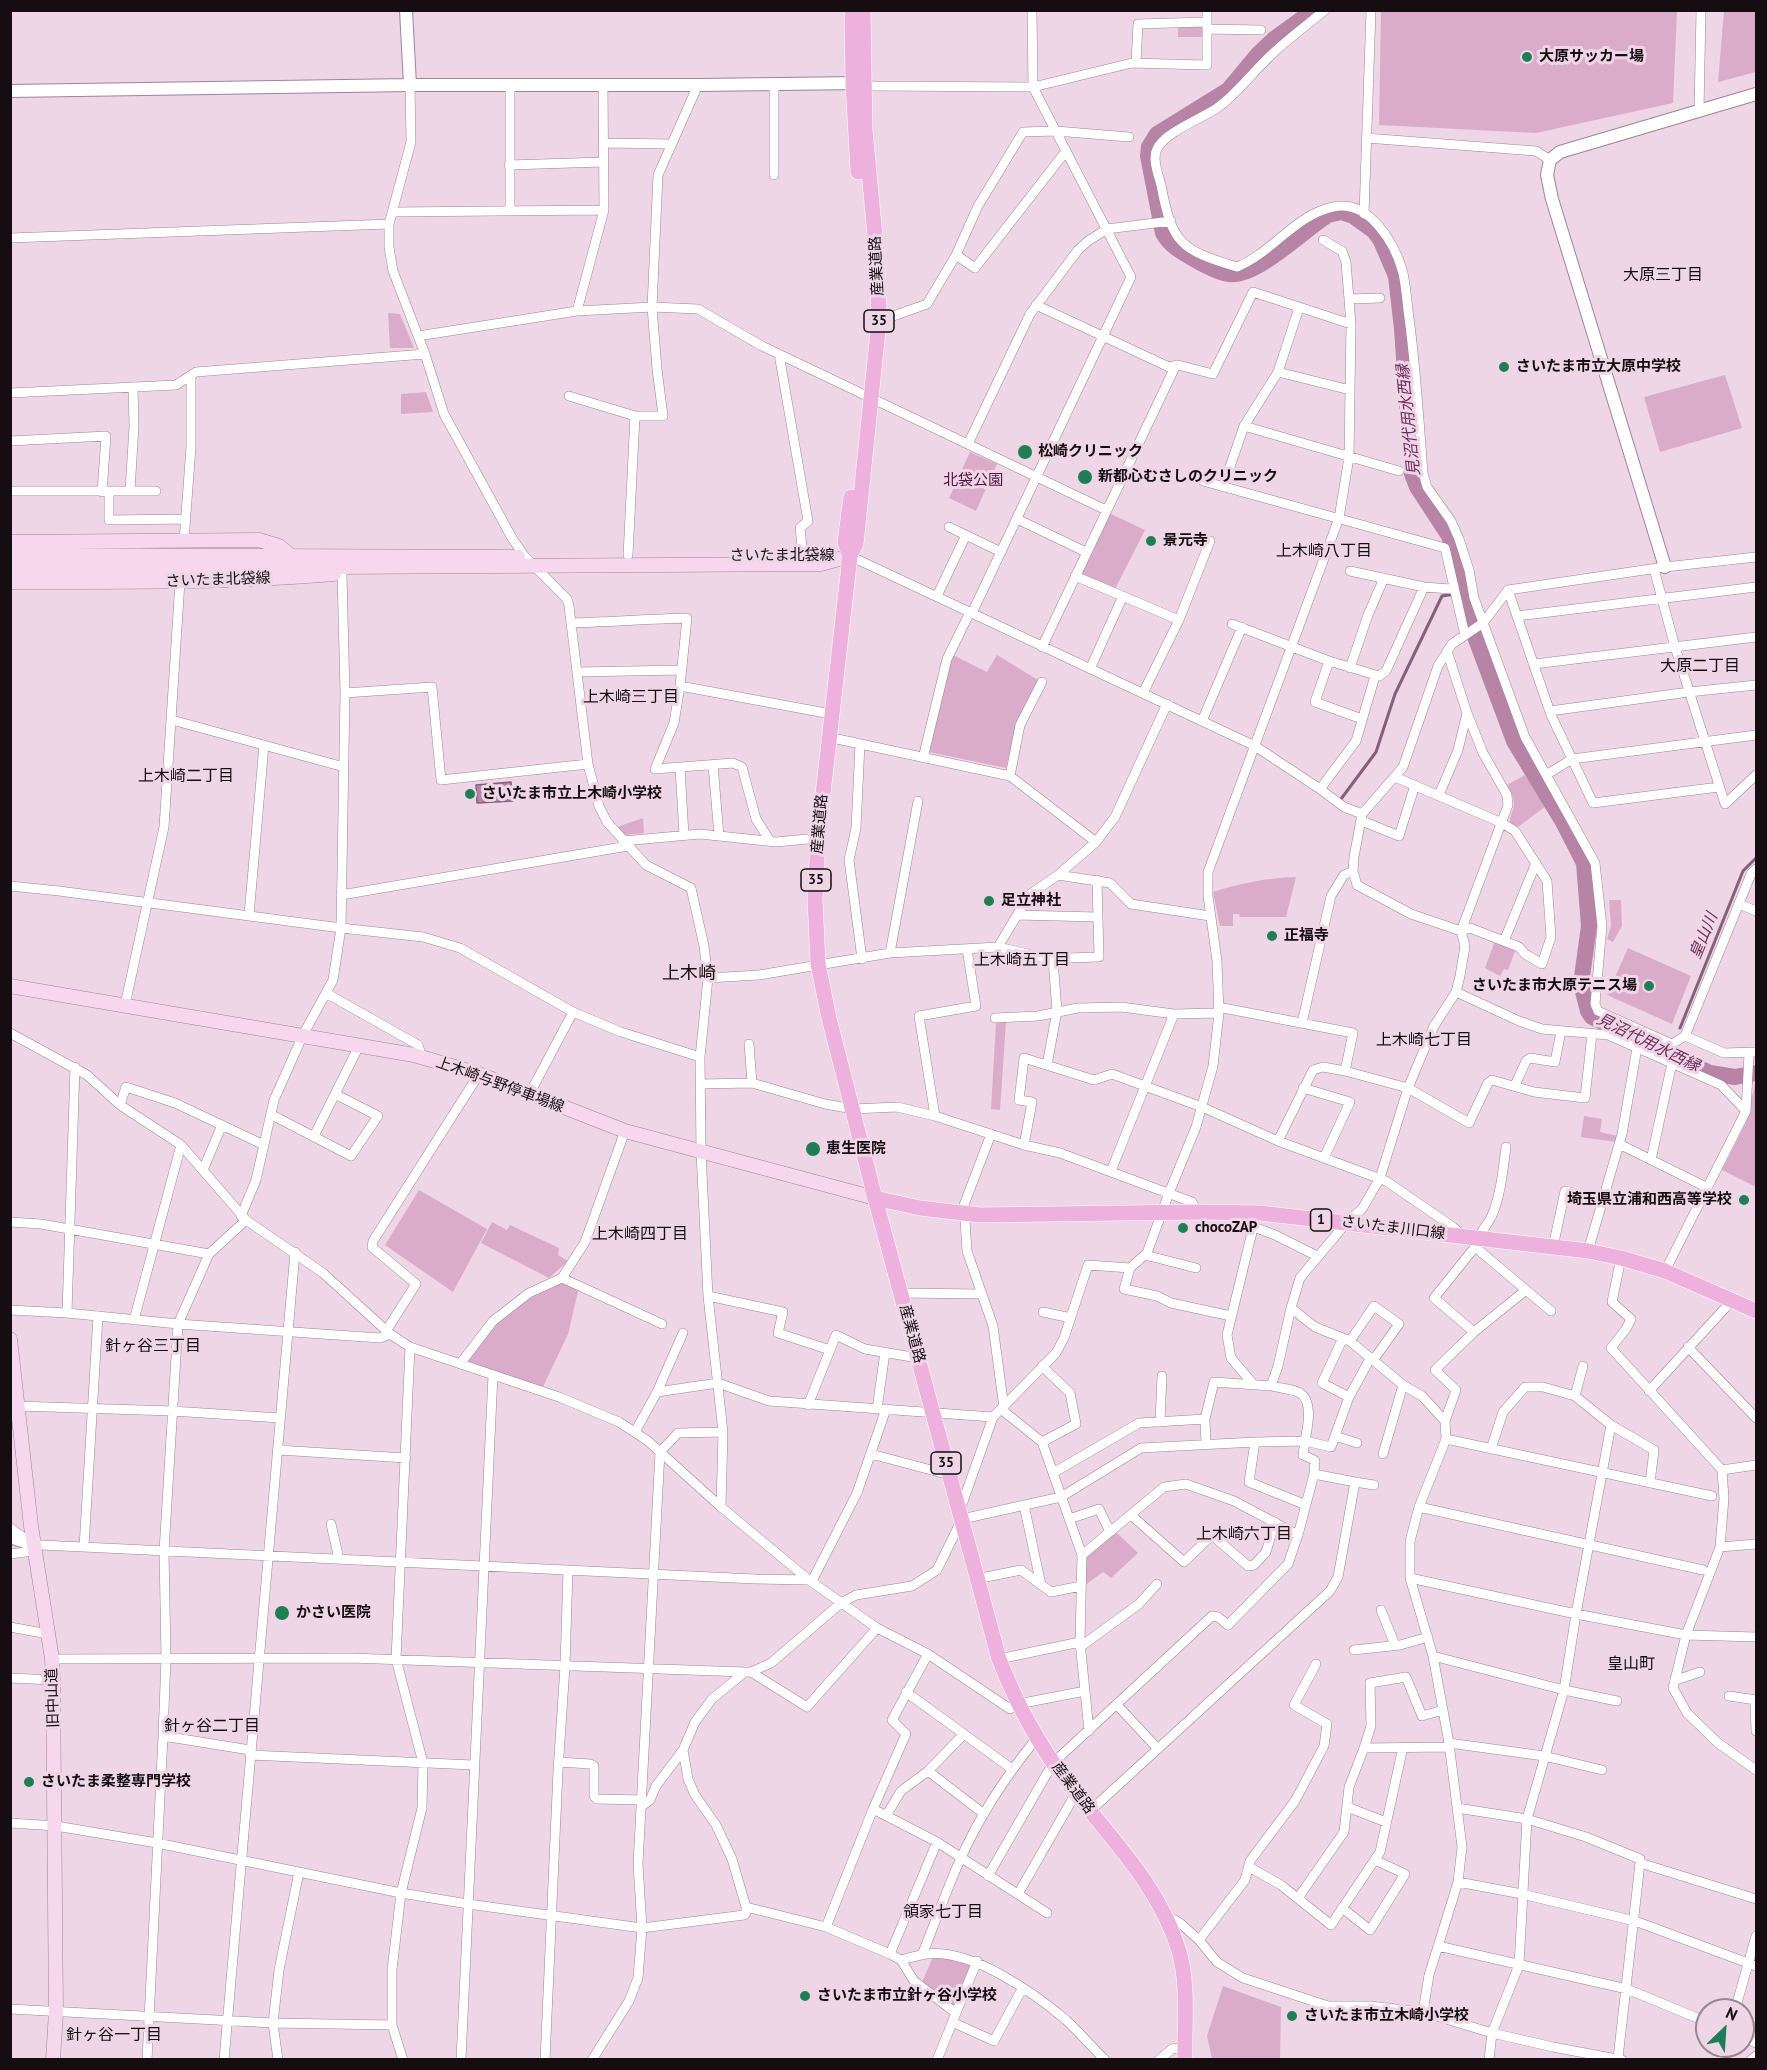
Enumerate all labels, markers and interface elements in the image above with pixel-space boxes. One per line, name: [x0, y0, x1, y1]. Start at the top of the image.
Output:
place label: 大原サッカー場: [1539, 48, 1644, 66]
marker: 大原サッカー場: [1520, 50, 1534, 64]
street label: 産業道路: [866, 236, 888, 296]
district label: 大原三丁目: [1623, 265, 1703, 285]
road number: 35: [864, 310, 894, 332]
place label: さいたま市立大原中学校: [1516, 358, 1681, 376]
marker: さいたま市立大原中学校: [1497, 360, 1511, 374]
water label: 見沼代用水西縁: [1394, 363, 1424, 477]
marker: 松崎クリニック: [1016, 443, 1034, 461]
place label: 松崎クリニック: [1038, 443, 1143, 461]
marker: 新都心むさしのクリニック: [1076, 468, 1094, 486]
place label: 新都心むさしのクリニック: [1098, 468, 1278, 486]
park label: 北袋公園: [943, 472, 1003, 490]
place label: 景元寺: [1163, 532, 1208, 550]
marker: 景元寺: [1144, 534, 1158, 548]
district label: 上木崎八丁目: [1276, 541, 1372, 561]
street label: さいたま北袋線: [730, 547, 834, 565]
street label: さいたま北袋線: [165, 569, 271, 591]
district label: 大原二丁目: [1660, 656, 1740, 676]
district label: 上木崎三丁目: [583, 687, 679, 707]
district label: 上木崎二丁目: [138, 766, 234, 786]
place label: さいたま市立上木崎小学校: [482, 785, 662, 803]
marker: さいたま市立上木崎小学校: [463, 787, 477, 801]
street label: 産業道路: [808, 793, 832, 855]
road number: 35: [801, 869, 831, 891]
place label: 足立神社: [1001, 892, 1061, 910]
marker: 足立神社: [982, 894, 996, 908]
water label: 皇山川: [1686, 910, 1722, 962]
place label: 正福寺: [1284, 927, 1329, 945]
marker: 正福寺: [1265, 929, 1279, 943]
district label: 上木崎五丁目: [974, 950, 1070, 970]
district label: 上木崎: [662, 963, 716, 985]
place label: さいたま市大原テニス場: [1472, 977, 1637, 995]
marker: さいたま市大原テニス場: [1642, 979, 1656, 993]
water label: 見沼代用水西縁: [1593, 1010, 1703, 1076]
district label: 上木崎七丁目: [1376, 1030, 1472, 1050]
street label: 上木崎与野停車場線: [433, 1053, 567, 1117]
marker: 恵生医院: [804, 1140, 822, 1158]
place label: 恵生医院: [826, 1140, 886, 1158]
place label: 埼玉県立浦和西高等学校: [1567, 1191, 1732, 1209]
marker: 埼玉県立浦和西高等学校: [1737, 1193, 1751, 1207]
road number: 1: [1310, 1209, 1332, 1231]
street label: さいたま川口線: [1340, 1213, 1446, 1243]
place label: chocoZAP: [1195, 1219, 1257, 1237]
marker: chocoZAP: [1176, 1221, 1190, 1235]
district label: 上木崎四丁目: [592, 1224, 688, 1244]
street label: 産業道路: [896, 1303, 928, 1365]
district label: 針ヶ谷三丁目: [105, 1336, 201, 1356]
road number: 35: [931, 1452, 961, 1474]
district label: 上木崎六丁目: [1196, 1524, 1292, 1544]
marker: かさい医院: [273, 1604, 291, 1622]
place label: かさい医院: [296, 1604, 371, 1622]
district label: 皇山町: [1607, 1654, 1655, 1674]
street label: 旧中山道: [43, 1668, 63, 1728]
district label: 針ヶ谷二丁目: [164, 1716, 260, 1736]
street label: 産業道路: [1048, 1759, 1098, 1817]
place label: さいたま柔整専門学校: [41, 1773, 191, 1791]
marker: さいたま柔整専門学校: [22, 1775, 36, 1789]
district label: 領家七丁目: [903, 1902, 983, 1922]
place label: さいたま市立針ヶ谷小学校: [817, 1987, 997, 2005]
marker: さいたま市立針ヶ谷小学校: [798, 1989, 812, 2003]
north arrow: [1695, 1998, 1755, 2058]
text: N: [1723, 2002, 1741, 2025]
place label: さいたま市立木崎小学校: [1304, 2007, 1469, 2025]
marker: さいたま市立木崎小学校: [1285, 2009, 1299, 2023]
district label: 針ヶ谷一丁目: [66, 2025, 162, 2045]

